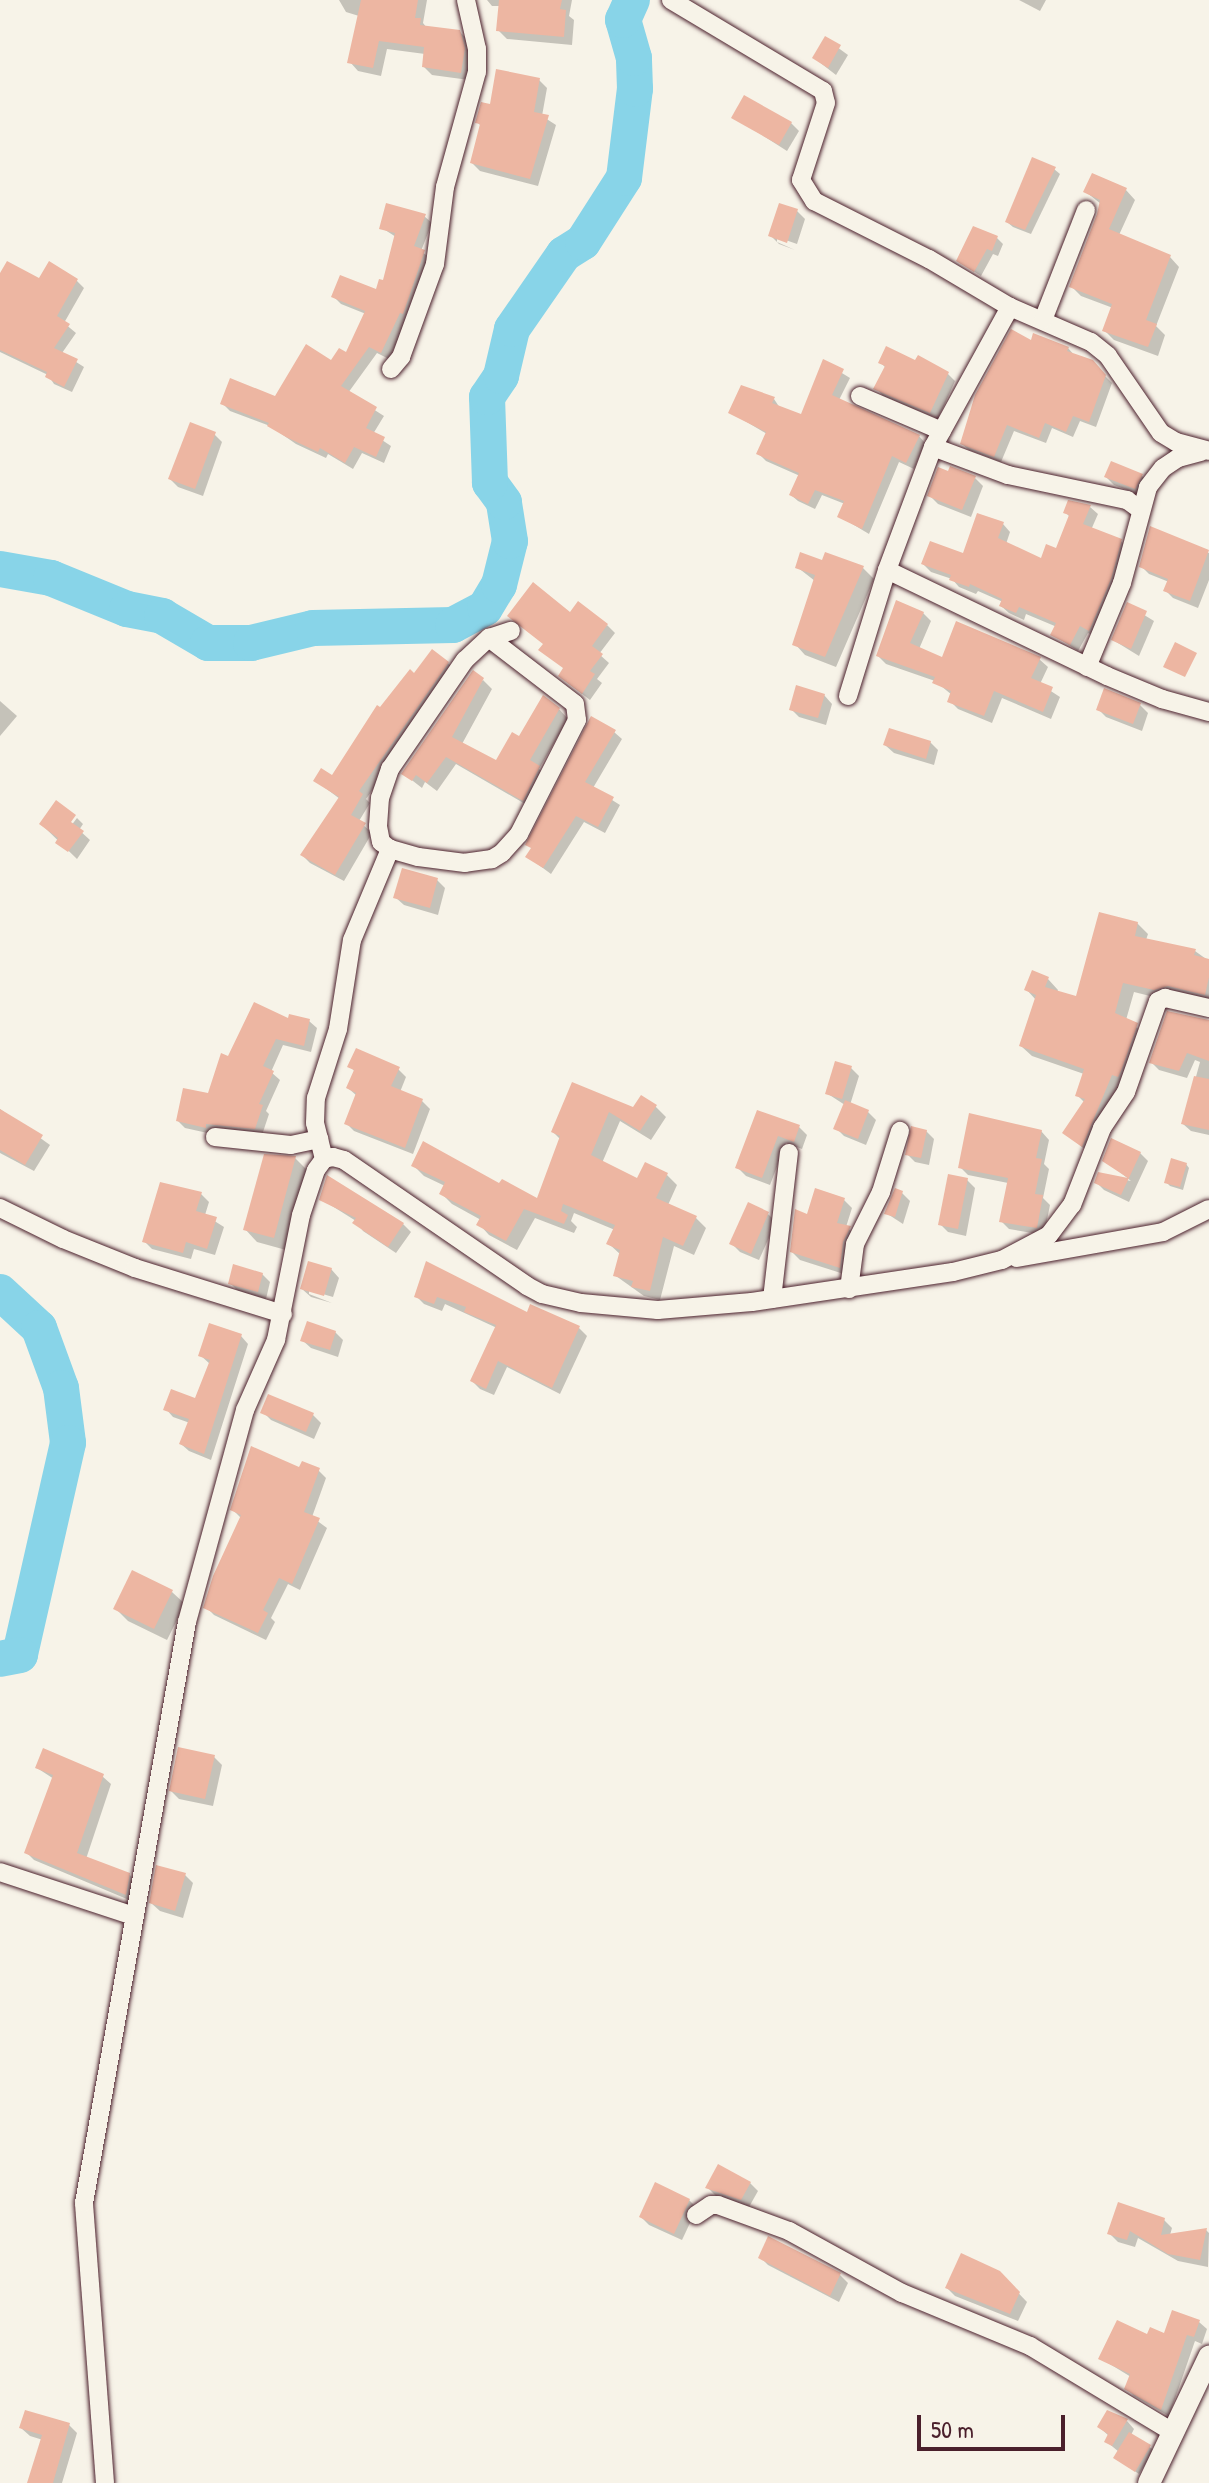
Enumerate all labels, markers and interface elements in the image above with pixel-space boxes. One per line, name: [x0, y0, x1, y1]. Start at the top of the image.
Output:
scale bar: [921, 2399, 1069, 2449]
text: 50 m: [931, 2413, 974, 2445]

